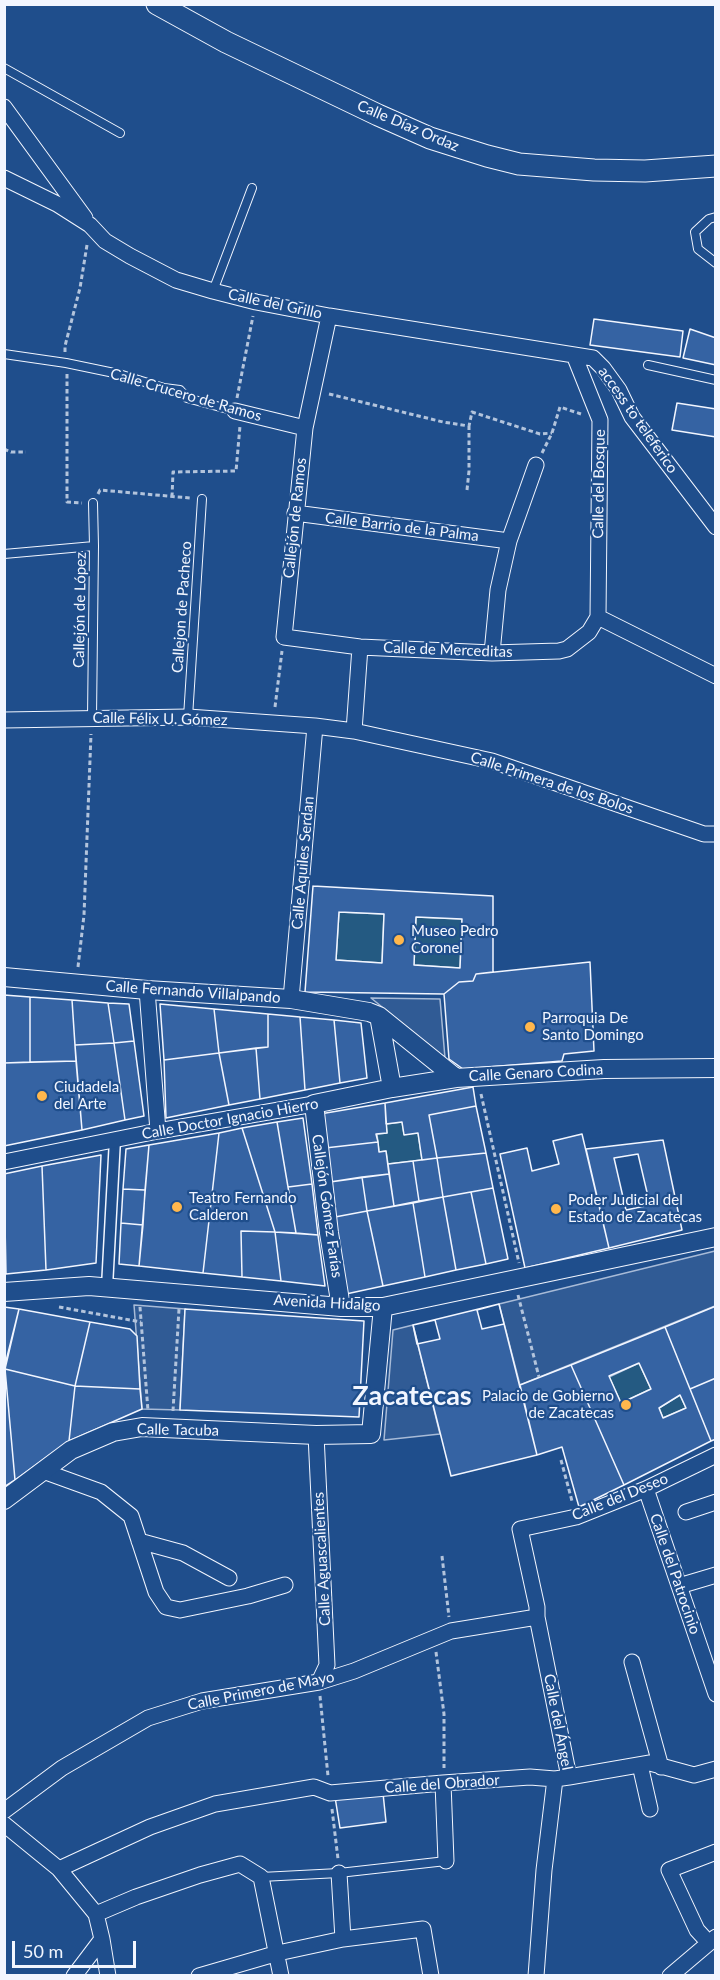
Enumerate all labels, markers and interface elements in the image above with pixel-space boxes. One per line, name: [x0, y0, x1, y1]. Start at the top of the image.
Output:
street label: Calle Díaz Ordaz: [354, 96, 462, 156]
street label: Calle del Grillo: [226, 285, 324, 323]
street label: access to teleferico: [594, 363, 682, 477]
street label: Calle Crucero de Ramos: [108, 365, 264, 425]
street label: Calle del Bosque: [589, 429, 609, 539]
street label: Callejón de Ramos: [280, 457, 310, 579]
street label: Calle Barrio de la Palma: [324, 509, 480, 545]
street label: Callejon de Pacheco: [168, 540, 196, 674]
street label: Callejón de López: [70, 552, 90, 668]
street label: Calle de Merceditas: [383, 639, 513, 661]
street label: Calle Félix U. Gómez: [92, 709, 228, 729]
street label: Calle Primera de los Bolos: [468, 748, 636, 818]
street label: Calle Aquiles Serdan: [288, 796, 318, 930]
place label: Museo Pedro Coronel: [411, 922, 499, 957]
marker: Museo Pedro Coronel: [392, 933, 406, 947]
street label: Calle Fernando Villalpando: [105, 977, 281, 1007]
place label: Parroquia De Santo Domingo: [542, 1009, 644, 1044]
marker: Parroquia De Santo Domingo: [523, 1020, 537, 1034]
street label: Calle Genaro Codina: [468, 1060, 604, 1086]
place label: Ciudadela del Arte: [54, 1078, 119, 1113]
marker: Ciudadela del Arte: [35, 1089, 49, 1103]
street label: Calle Doctor Ignacio Hierro: [140, 1095, 320, 1143]
street label: Callejón Gómez Farías: [308, 1133, 346, 1279]
place label: Teatro Fernando Calderon: [189, 1189, 296, 1224]
place label: Poder Judicial del Estado de Zacatecas: [568, 1191, 702, 1226]
marker: Teatro Fernando Calderon: [170, 1200, 184, 1214]
marker: Poder Judicial del Estado de Zacatecas: [549, 1202, 563, 1216]
street label: Avenida Hidalgo: [273, 1291, 381, 1315]
district label: Zacatecas: [352, 1380, 472, 1412]
place label: Palacio de Gobierno de Zacatecas: [482, 1387, 614, 1422]
marker: Palacio de Gobierno de Zacatecas: [619, 1398, 633, 1412]
street label: Calle Tacuba: [137, 1420, 219, 1440]
street label: Calle del Deseo: [569, 1470, 671, 1524]
street label: Calle Aguascalientes: [309, 1491, 335, 1627]
street label: Calle del Patrocinio: [646, 1511, 704, 1637]
street label: Calle Primero de Mayo: [186, 1668, 336, 1714]
street label: Calle del Ángel: [540, 1672, 576, 1772]
street label: Calle del Obrador: [384, 1771, 500, 1797]
scale bar: [15, 1929, 140, 1967]
text: 50 m: [23, 1940, 63, 1962]

